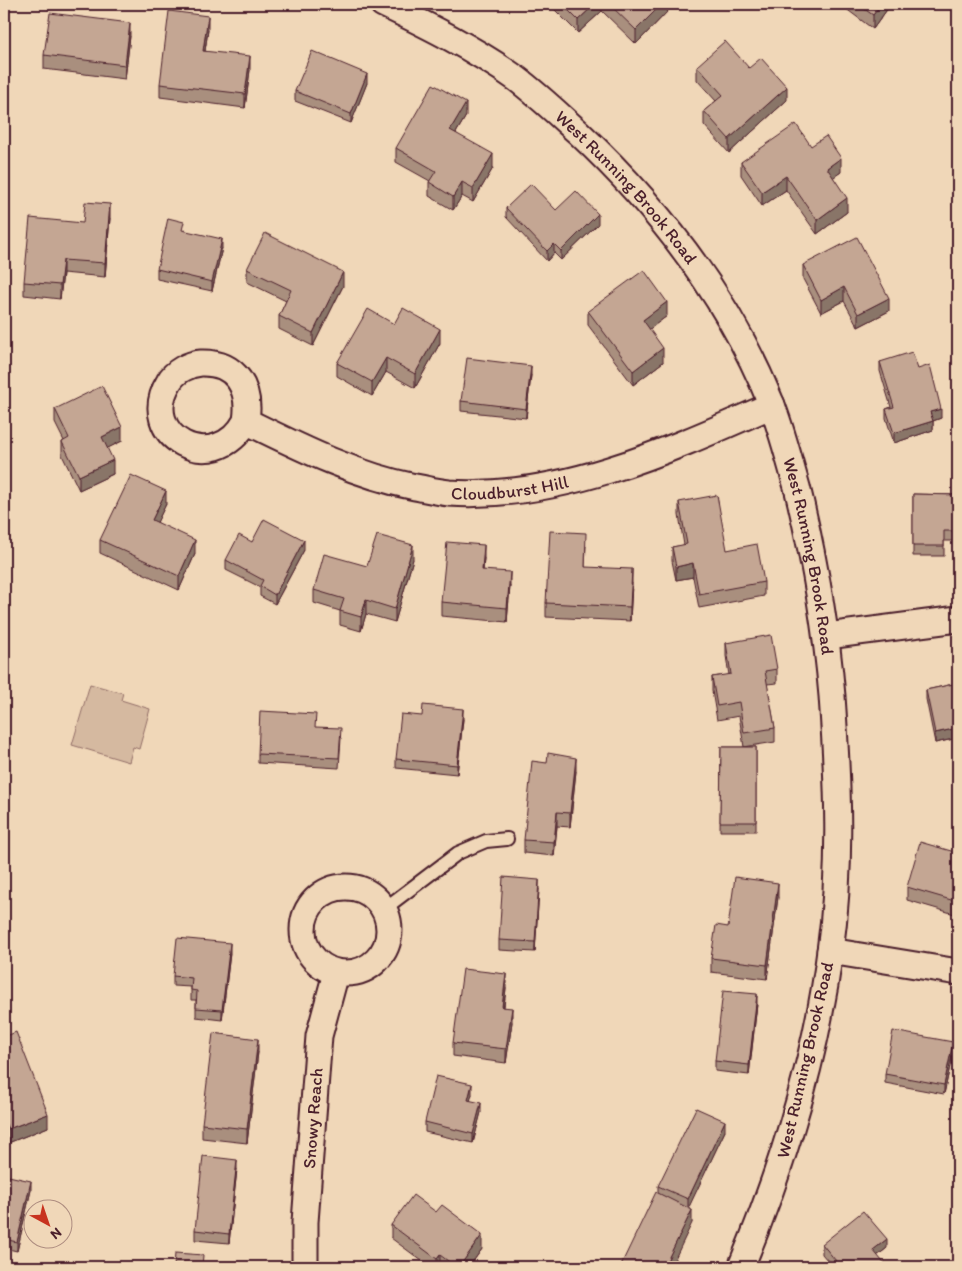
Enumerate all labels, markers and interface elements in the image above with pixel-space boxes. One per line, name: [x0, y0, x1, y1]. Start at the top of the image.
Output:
street label: West Running Brook Road: [551, 106, 702, 269]
street label: West Running Brook Road: [778, 455, 839, 656]
street label: Cloudburst Hill: [451, 471, 571, 505]
street label: West Running Brook Road: [772, 959, 838, 1160]
street label: Snowy Reach: [298, 1067, 328, 1169]
north arrow: [22, 1198, 72, 1248]
text: N: [47, 1224, 65, 1243]

